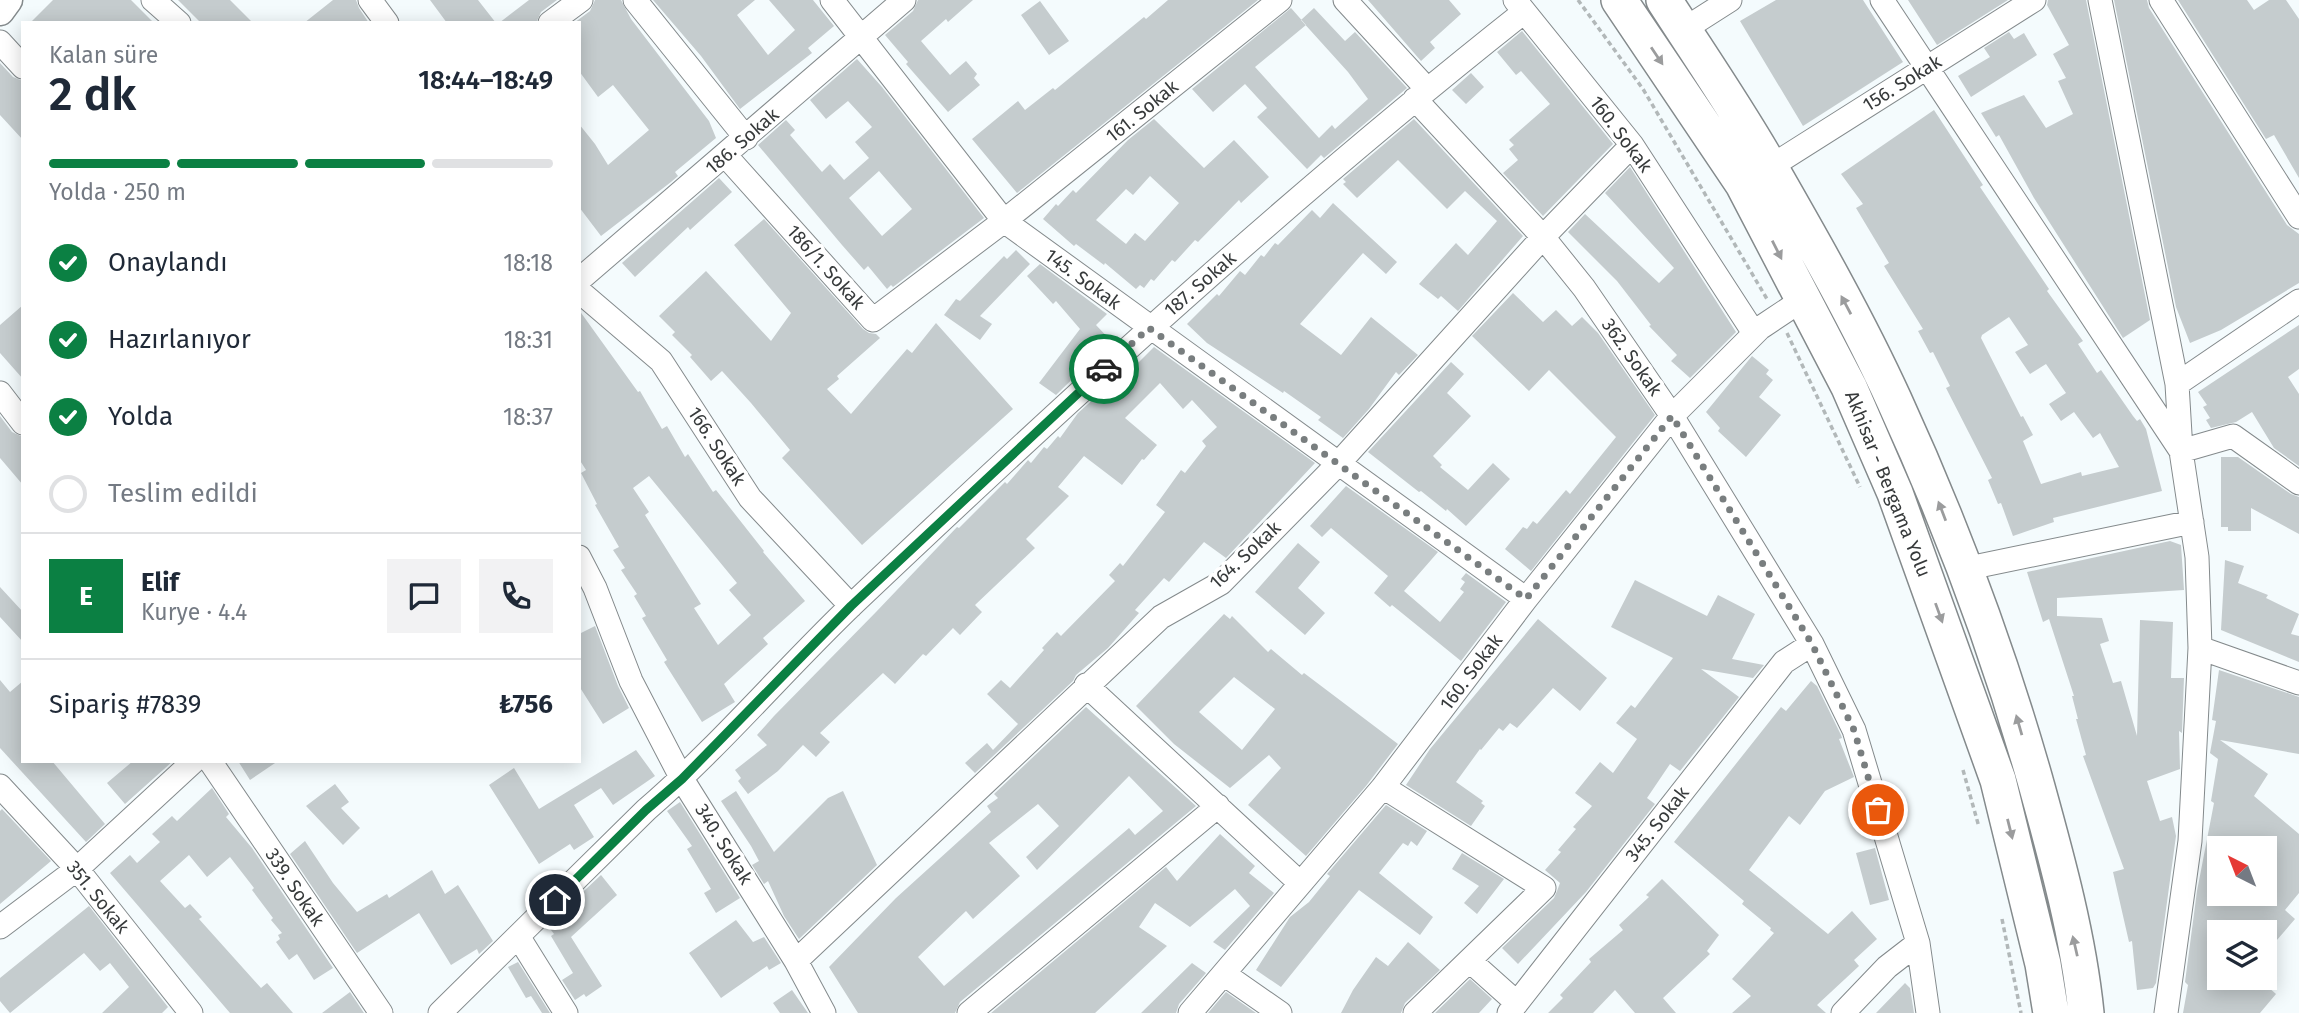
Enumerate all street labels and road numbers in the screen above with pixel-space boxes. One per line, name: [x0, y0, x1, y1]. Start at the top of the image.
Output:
street label: 156. Sokak: [1858, 50, 1946, 116]
street label: 161. Sokak: [1101, 75, 1183, 147]
street label: 160. Sokak: [1585, 91, 1657, 177]
street label: 186. Sokak: [701, 103, 783, 179]
street label: 186/1. Sokak: [782, 220, 870, 314]
street label: 145. Sokak: [1041, 244, 1126, 314]
street label: 187. Sokak: [1159, 246, 1241, 321]
street label: 362. Sokak: [1597, 314, 1667, 400]
street label: Akhisar - Bergama Yolu: [1840, 388, 1936, 580]
street label: 166. Sokak: [683, 402, 751, 490]
street label: 164. Sokak: [1205, 516, 1286, 594]
street label: 160. Sokak: [1435, 629, 1507, 715]
street label: 345. Sokak: [1620, 781, 1694, 866]
street label: 340. Sokak: [690, 799, 758, 889]
street label: 339. Sokak: [261, 844, 330, 931]
street label: 351. Sokak: [62, 856, 134, 938]

